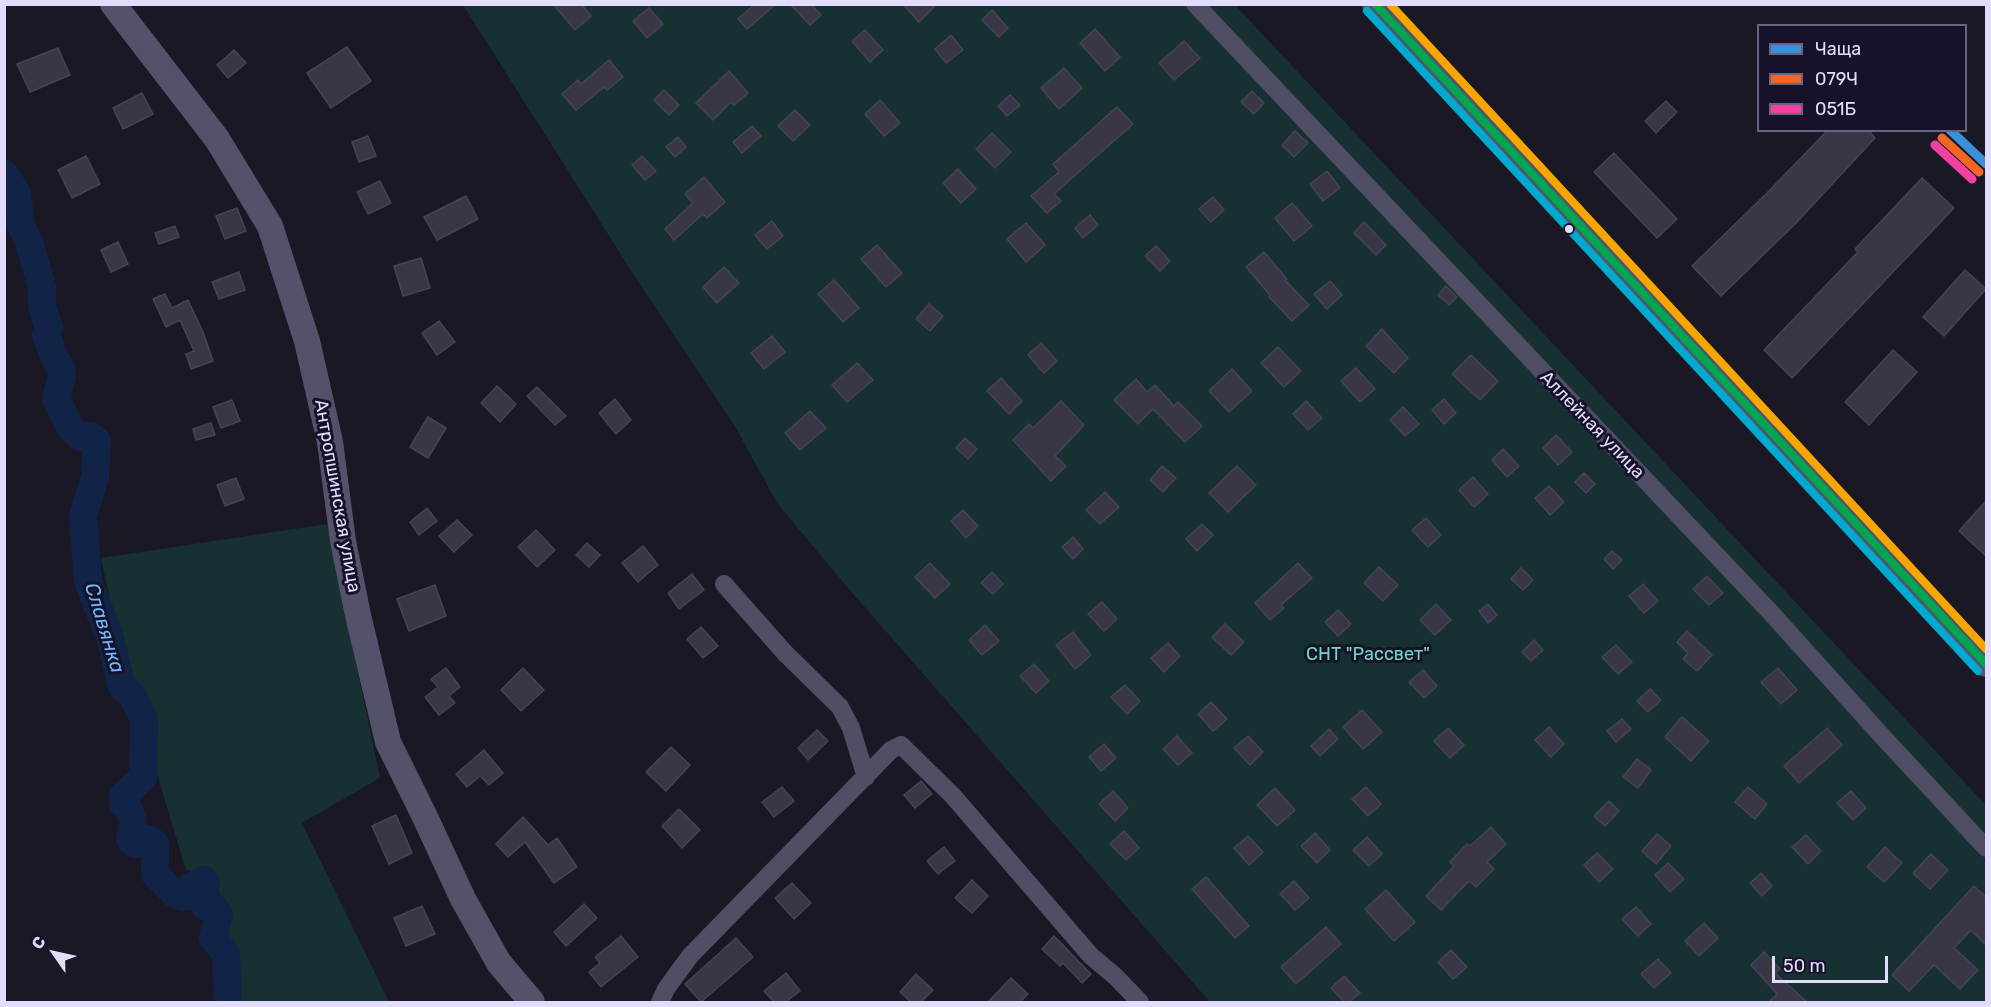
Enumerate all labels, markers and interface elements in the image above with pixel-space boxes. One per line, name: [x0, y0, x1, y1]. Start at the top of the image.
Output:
legend: [1757, 24, 1967, 132]
text: Чаща: [1815, 38, 1861, 60]
text: 079Ч: [1815, 68, 1858, 90]
text: 051Б: [1815, 98, 1856, 120]
unlabelled marker: [1563, 223, 1575, 235]
street label: Аллейная улица: [1535, 367, 1649, 483]
street label: Антропшинская улица: [309, 398, 365, 594]
water label: Славянка: [79, 580, 129, 676]
park label: СНТ "Рассвет": [1306, 644, 1430, 666]
north arrow: [24, 923, 84, 983]
text: С: [28, 933, 50, 953]
scale bar: [1775, 944, 1890, 982]
text: 50 m: [1783, 955, 1826, 977]

